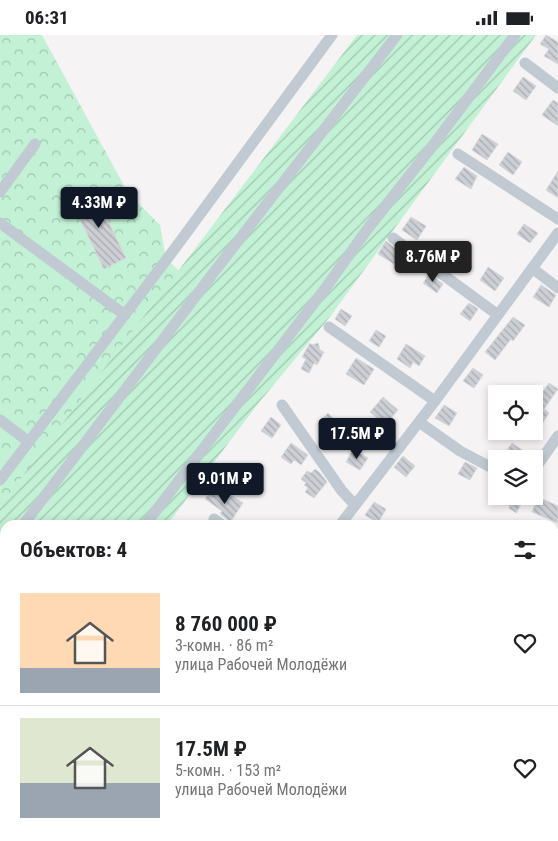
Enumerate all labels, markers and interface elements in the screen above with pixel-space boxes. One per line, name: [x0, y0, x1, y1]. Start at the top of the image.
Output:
text: 06:31: [25, 6, 69, 29]
pin: 4.33M ₽: [53, 187, 145, 229]
text: 4.33M ₽: [72, 193, 126, 212]
pin: 8.76M ₽: [387, 241, 479, 283]
text: 8.76M ₽: [406, 247, 460, 266]
map controls: [488, 385, 543, 505]
button: locate: [488, 385, 543, 440]
pin: 17.5M ₽: [311, 417, 403, 460]
text: 17.5M ₽: [330, 424, 384, 443]
button: layers: [488, 450, 543, 505]
pin: 9.01M ₽: [179, 463, 271, 505]
text: 9.01M ₽: [198, 469, 252, 488]
icon: filters: [511, 536, 539, 564]
text: Объектов: 4: [20, 538, 127, 562]
text: 8 760 000 ₽: [175, 612, 277, 636]
icon: home: [60, 613, 120, 673]
icon: heart: [511, 629, 539, 657]
text: 3-комн. · 86 m²: [175, 636, 273, 655]
text: улица Рабочей Молодёжи: [175, 655, 347, 674]
text: 17.5M ₽: [175, 737, 247, 761]
icon: home: [60, 738, 120, 798]
icon: heart: [511, 754, 539, 782]
text: 5-комн. · 153 m²: [175, 761, 281, 780]
text: улица Рабочей Молодёжи: [175, 780, 347, 799]

